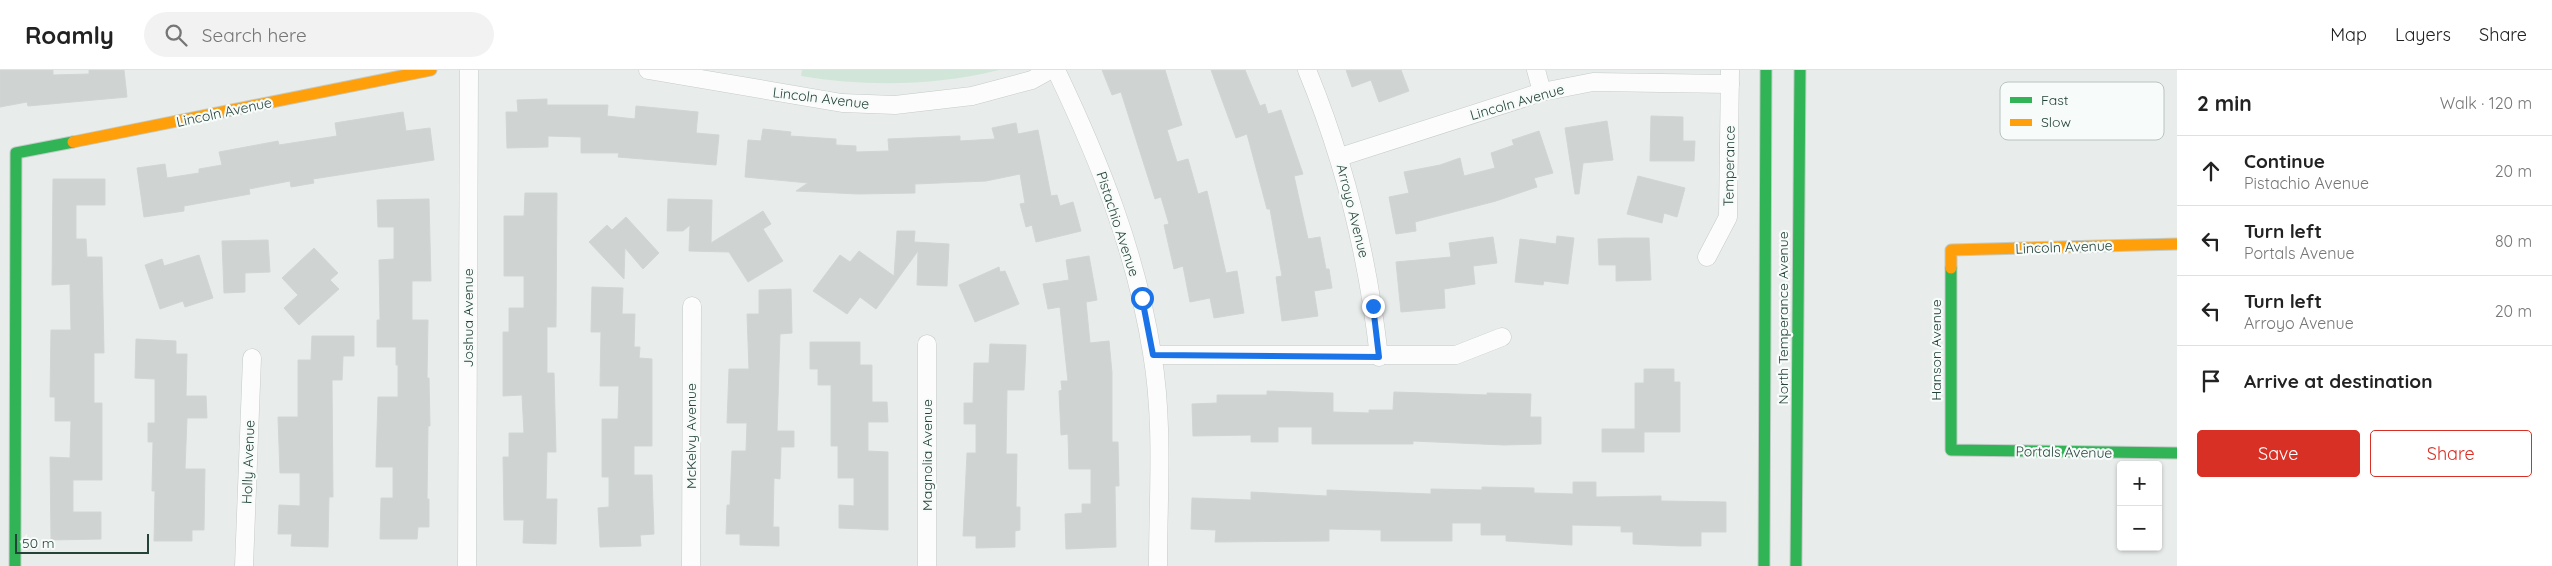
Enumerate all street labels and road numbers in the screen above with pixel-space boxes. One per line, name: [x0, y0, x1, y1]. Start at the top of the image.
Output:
street label: Lincoln Avenue: [1468, 80, 1566, 124]
street label: Lincoln Avenue: [772, 83, 870, 113]
street label: Lincoln Avenue: [175, 93, 274, 131]
street label: Temperance: [1719, 125, 1739, 207]
street label: Arroyo Avenue: [1333, 162, 1373, 260]
street label: Pistachio Avenue: [1093, 169, 1144, 279]
street label: North Temperance Avenue: [1774, 231, 1792, 405]
street label: Lincoln Avenue: [2015, 236, 2113, 258]
street label: Joshua Avenue: [459, 268, 477, 368]
street label: Hanson Avenue: [1927, 299, 1945, 401]
street label: McKelvy Avenue: [682, 383, 700, 489]
street label: Magnolia Avenue: [918, 399, 936, 511]
street label: Holly Avenue: [238, 419, 258, 504]
street label: Portals Avenue: [2015, 442, 2113, 462]

